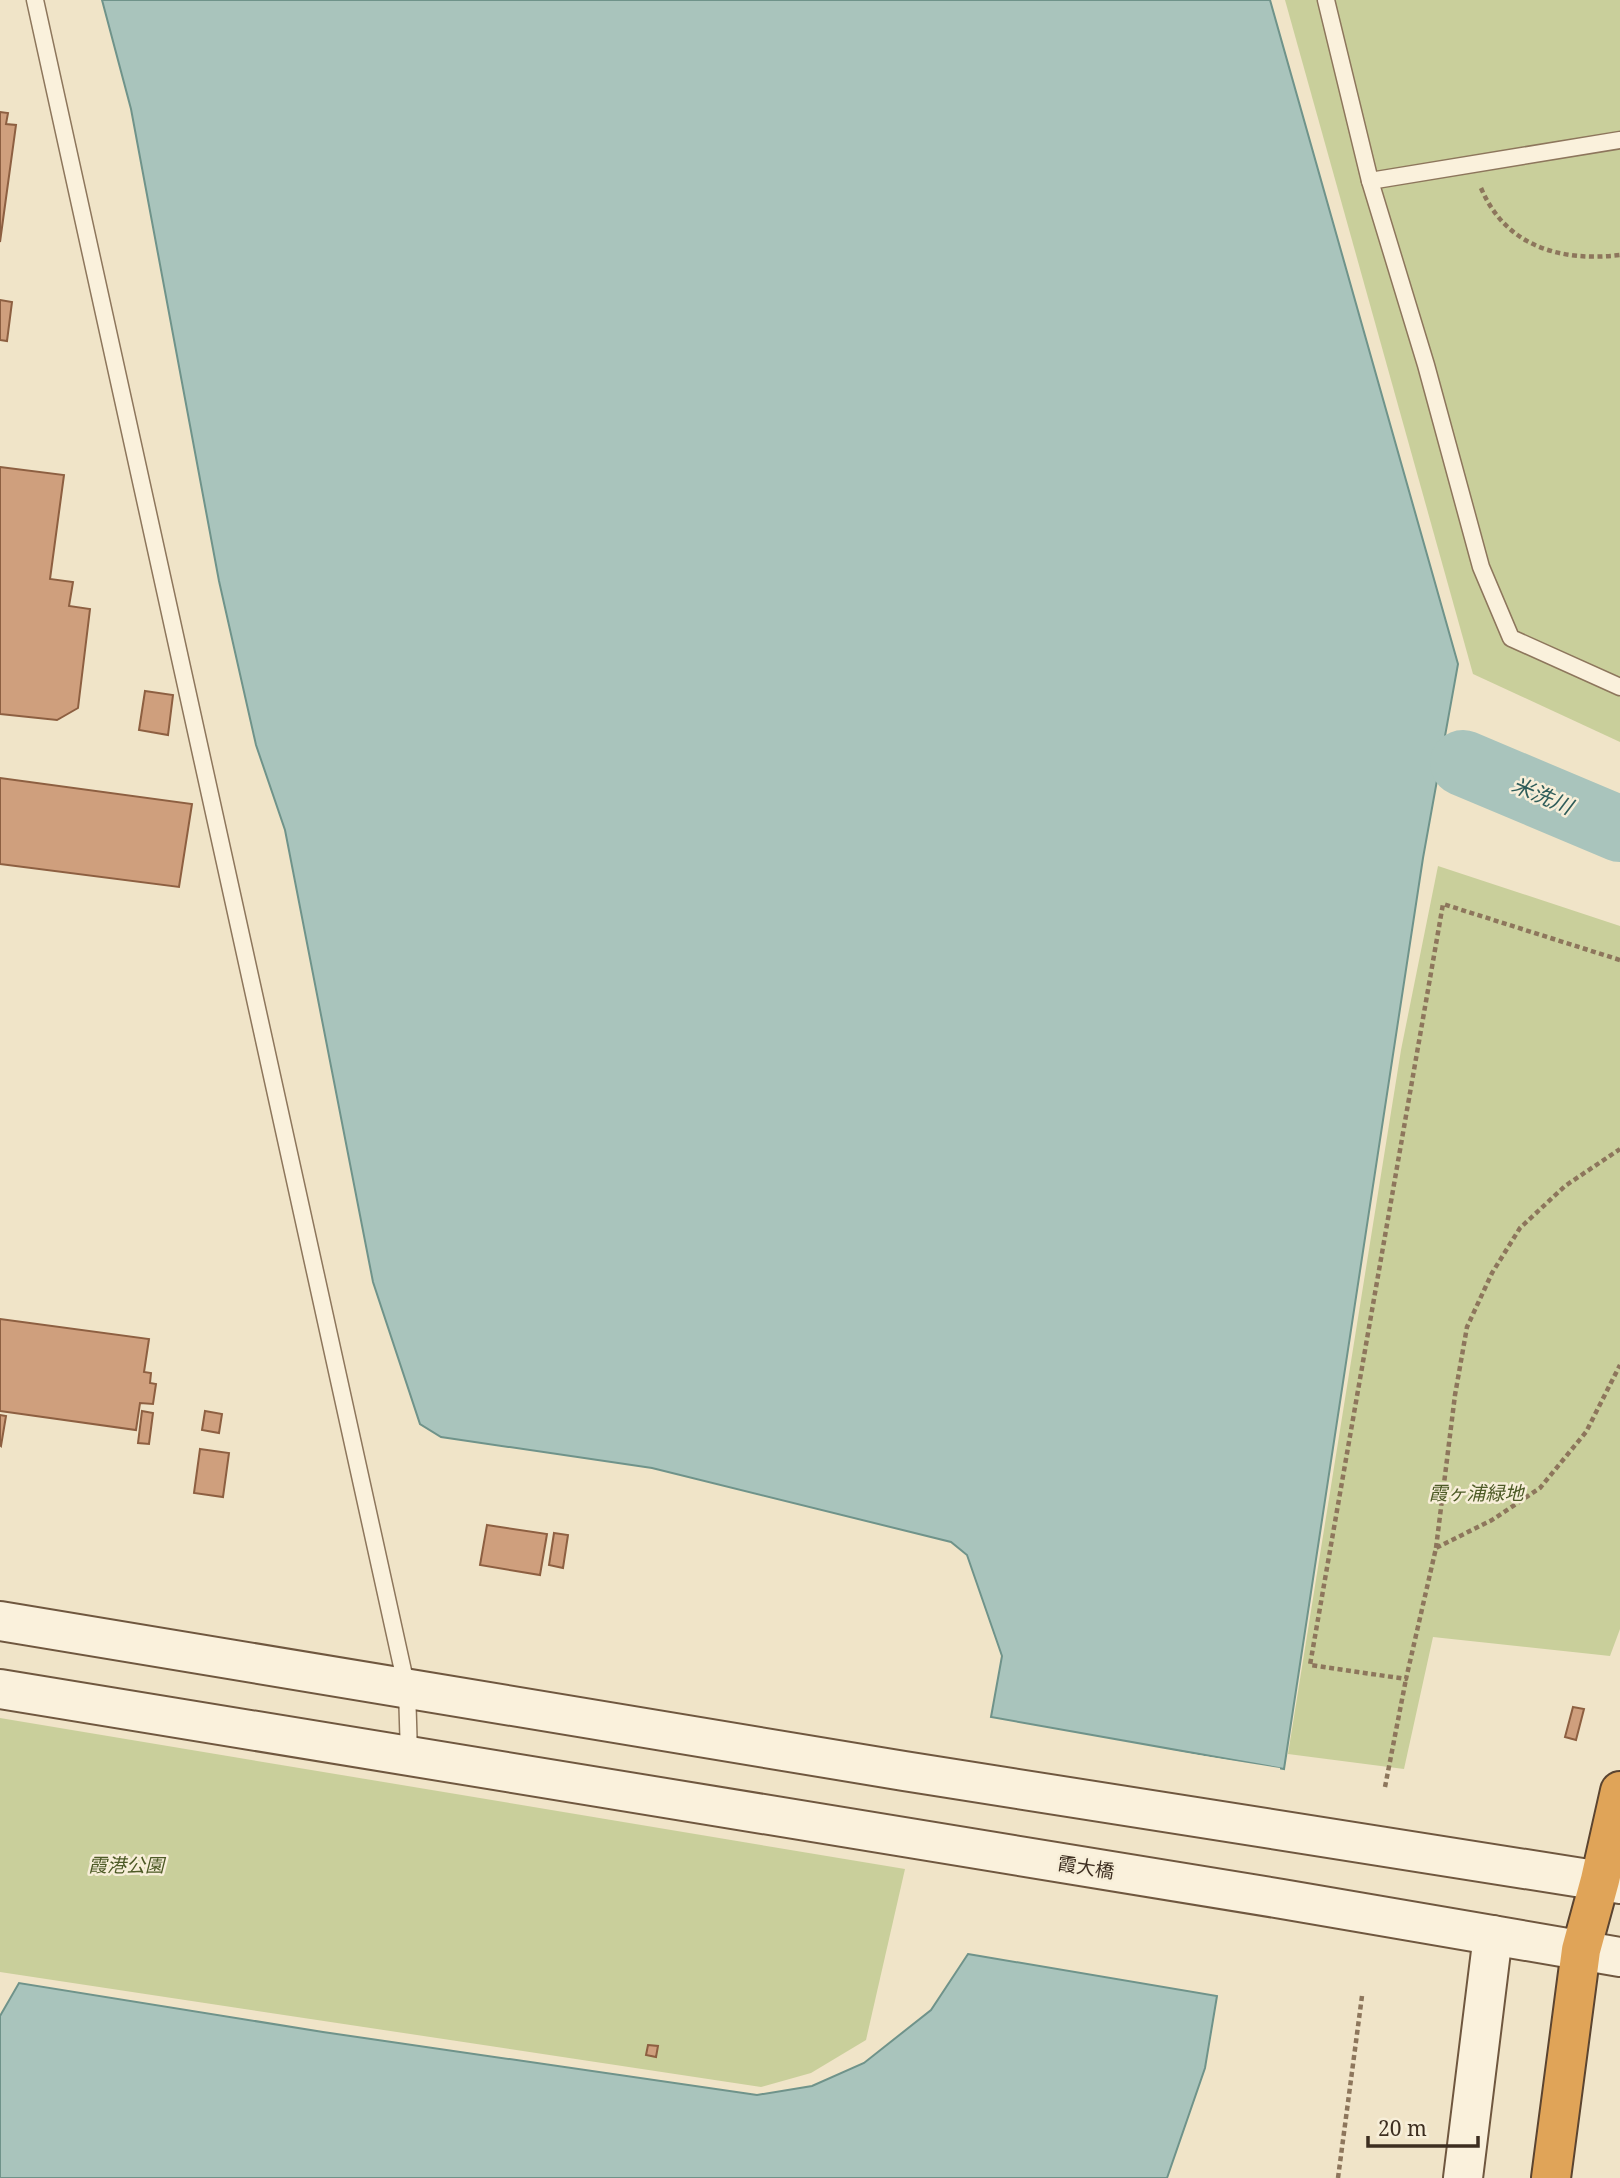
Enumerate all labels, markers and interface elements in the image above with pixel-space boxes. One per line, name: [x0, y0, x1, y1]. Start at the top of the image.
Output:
water label: 米洗川: [1508, 770, 1579, 821]
park label: 霞ヶ浦緑地: [1428, 1480, 1525, 1506]
street label: 霞大橋: [1056, 1850, 1116, 1884]
park label: 霞港公園: [88, 1852, 167, 1878]
scale bar: [1368, 2104, 1478, 2148]
text: 20 m: [1378, 2114, 1427, 2142]

